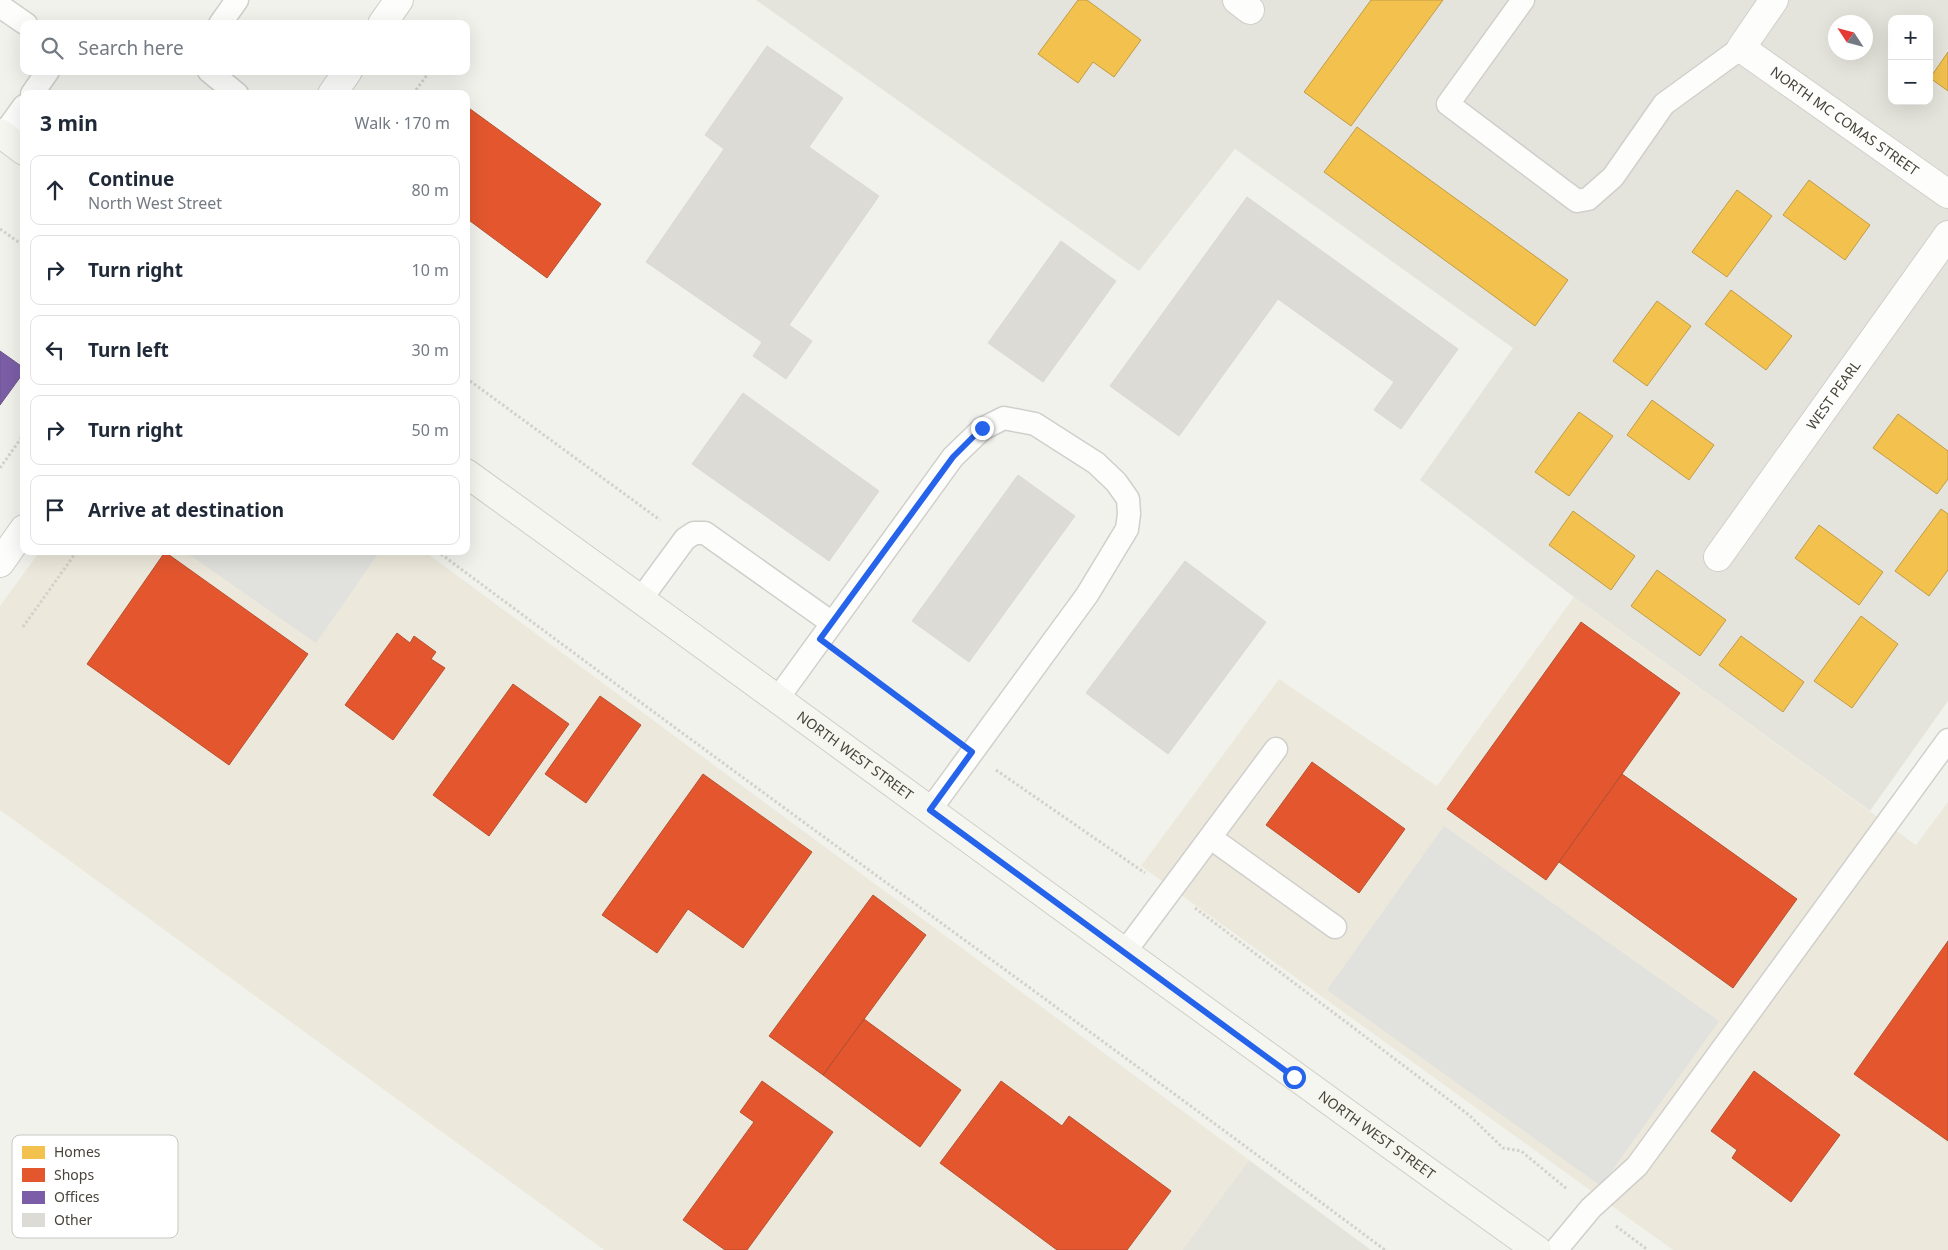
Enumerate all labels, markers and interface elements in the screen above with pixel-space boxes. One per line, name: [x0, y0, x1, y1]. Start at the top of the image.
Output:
north arrow: [1828, 15, 1873, 60]
map controls: [1888, 15, 1933, 105]
button: +: [1888, 15, 1933, 60]
search box: [20, 20, 470, 75]
icon: search: [38, 34, 66, 62]
text: Search here: [78, 35, 184, 61]
button: −: [1888, 60, 1933, 105]
street label: NORTH MC COMAS STREET: [1767, 62, 1923, 180]
text: 3 min: [40, 109, 98, 137]
text: Walk · 170 m: [355, 112, 450, 134]
text: Continue: [88, 166, 174, 192]
icon: ahead: [41, 176, 69, 204]
text: 80 m: [412, 179, 449, 201]
text: North West Street: [88, 192, 222, 214]
icon: right: [41, 256, 69, 284]
text: Turn right: [88, 257, 183, 283]
text: 10 m: [412, 259, 449, 281]
icon: left: [41, 336, 69, 364]
text: Turn left: [88, 337, 169, 363]
text: 30 m: [412, 339, 449, 361]
street label: WEST PEARL: [1802, 356, 1865, 433]
icon: right: [41, 416, 69, 444]
text: Turn right: [88, 417, 183, 443]
route end: [971, 417, 994, 440]
text: 50 m: [412, 419, 449, 441]
icon: arrive: [41, 496, 69, 524]
text: Arrive at destination: [88, 497, 284, 523]
street label: NORTH WEST STREET: [793, 706, 918, 804]
route start: [1283, 1066, 1306, 1089]
street label: NORTH WEST STREET: [1315, 1086, 1439, 1183]
legend: [12, 1135, 178, 1238]
text: Homes: [54, 1142, 101, 1161]
text: Shops: [54, 1165, 94, 1184]
text: Offices: [54, 1187, 100, 1206]
text: Other: [54, 1210, 93, 1229]

